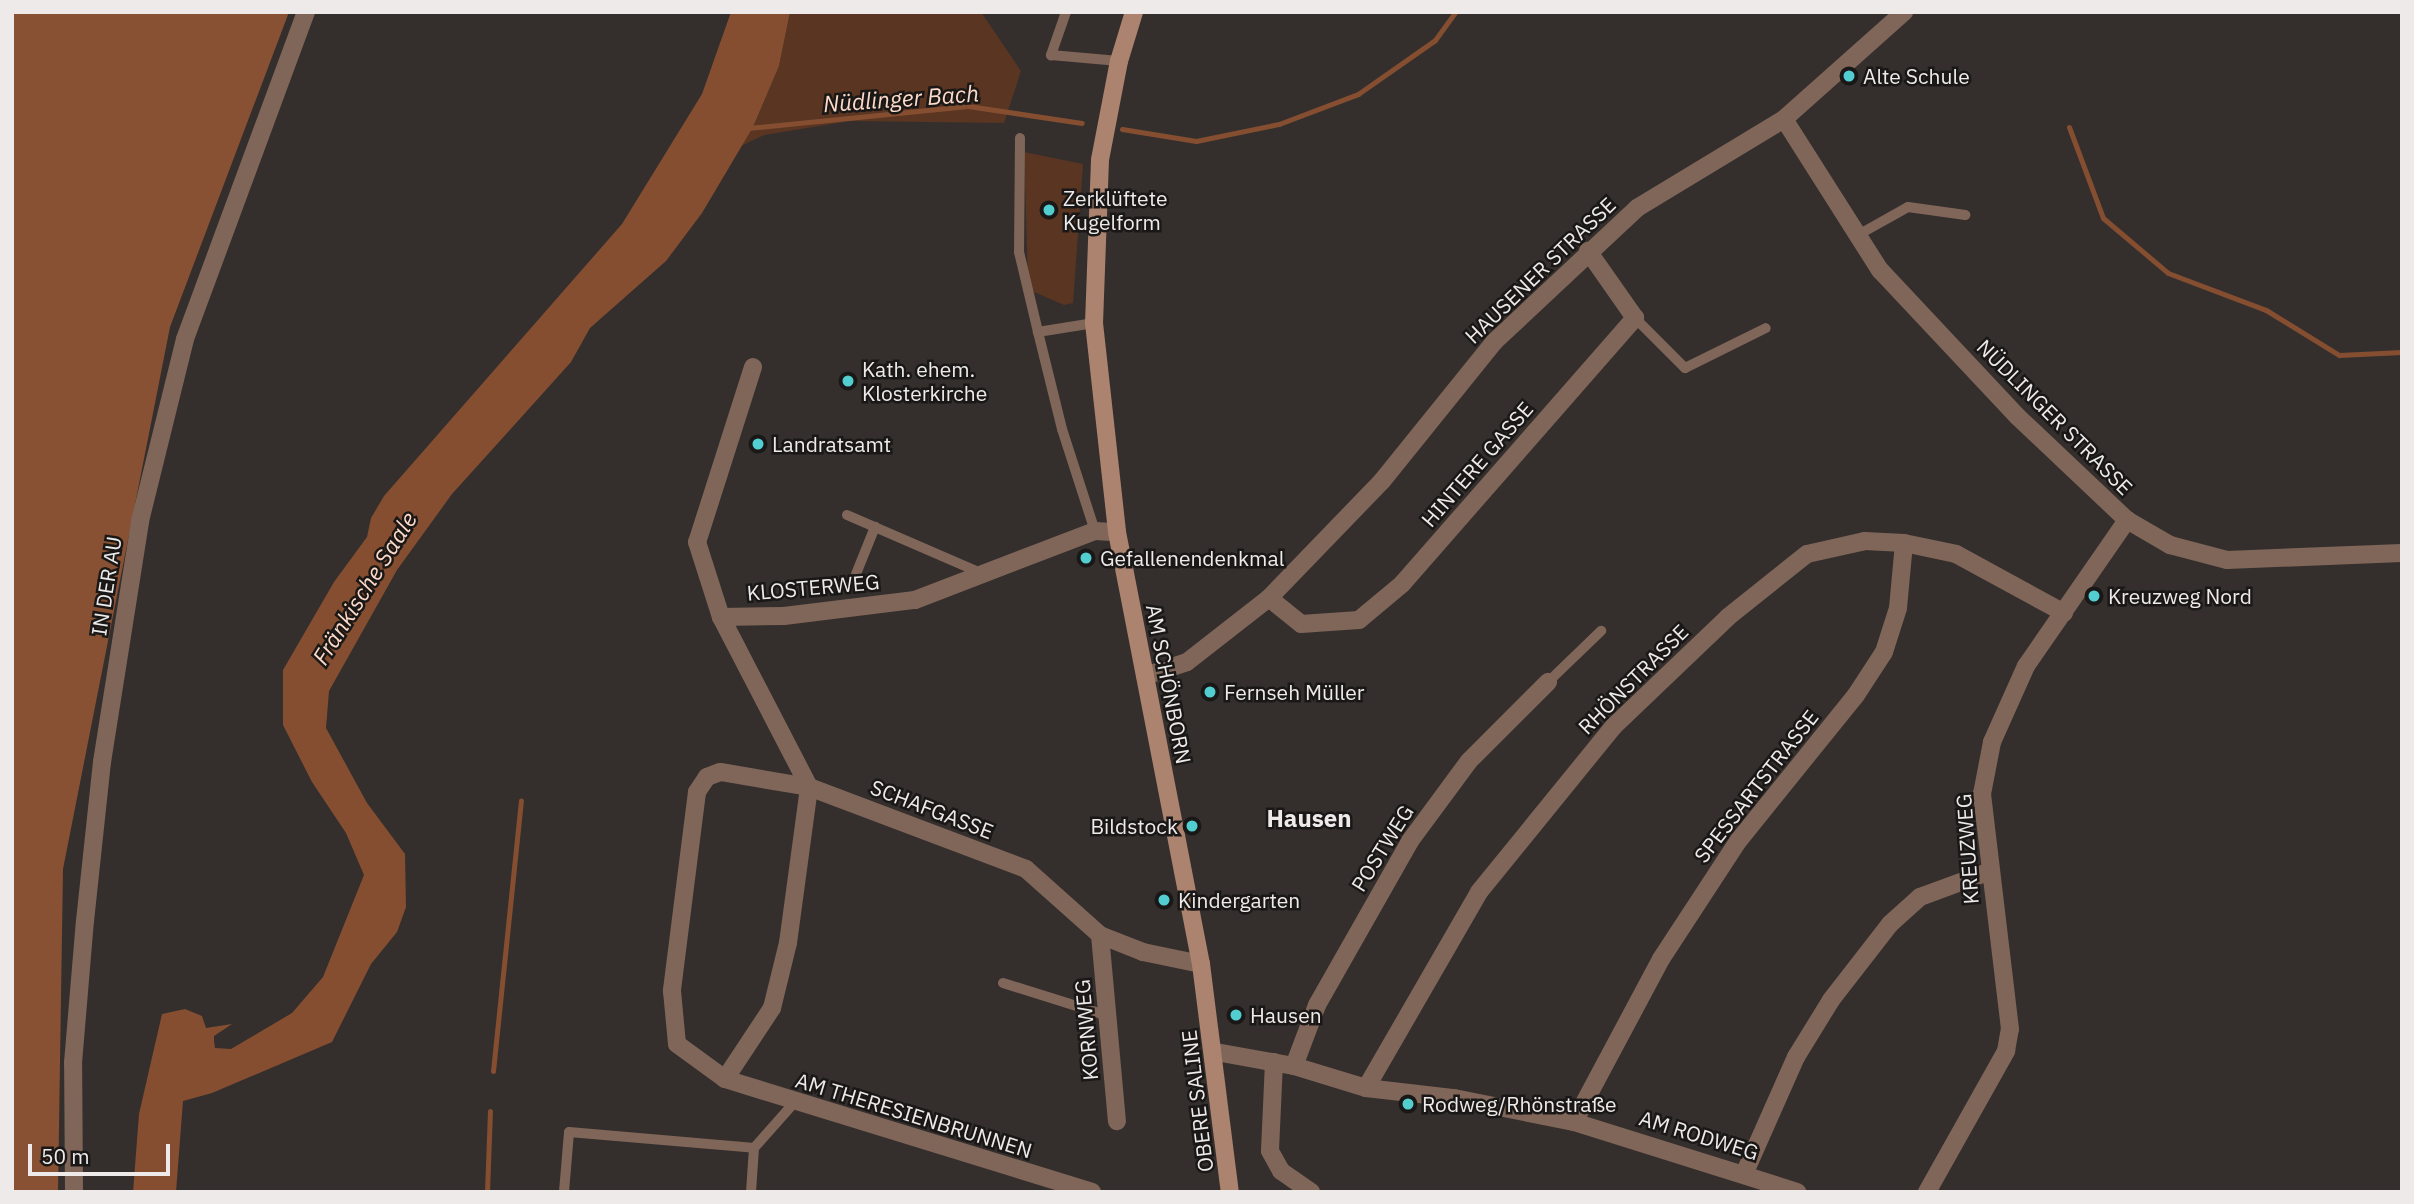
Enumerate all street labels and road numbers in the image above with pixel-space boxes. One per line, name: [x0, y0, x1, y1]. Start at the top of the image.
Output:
street label: HAUSENER STRASSE: [1460, 192, 1620, 348]
street label: NÜDLINGER STRASSE: [1972, 334, 2138, 500]
street label: HINTERE GASSE: [1416, 396, 1538, 532]
street label: IN DER AU: [86, 534, 126, 638]
street label: KLOSTERWEG: [746, 569, 880, 605]
street label: AM SCHÖNBORN: [1141, 602, 1197, 766]
street label: RHÖNSTRASSE: [1573, 619, 1693, 739]
street label: SPESSARTSTRASSE: [1689, 705, 1823, 867]
street label: SCHAFGASSE: [867, 774, 997, 844]
street label: KREUZWEG: [1951, 793, 1983, 905]
street label: POSTWEG: [1346, 800, 1418, 896]
street label: KORNWEG: [1069, 978, 1103, 1082]
street label: OBERE SALINE: [1176, 1028, 1218, 1174]
street label: AM THERESIENBRUNNEN: [793, 1067, 1035, 1163]
street label: AM RODWEG: [1636, 1105, 1762, 1165]

